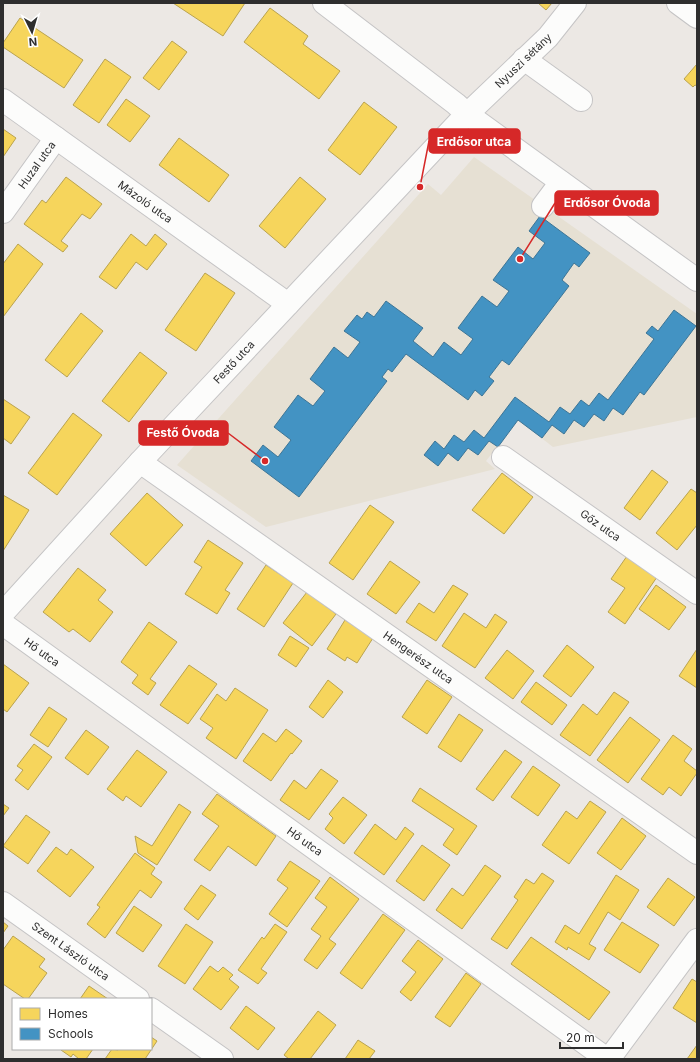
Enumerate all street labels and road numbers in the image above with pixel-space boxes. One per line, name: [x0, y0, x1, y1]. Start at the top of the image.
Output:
street label: Nyuszi sétány: [492, 30, 555, 91]
street label: Huzal utca: [15, 138, 59, 191]
street label: Mázoló utca: [115, 178, 175, 226]
street label: Festő utca: [210, 338, 257, 387]
street label: Gőz utca: [577, 506, 623, 544]
street label: Hengerész utca: [381, 628, 456, 687]
street label: Hő utca: [21, 635, 62, 670]
street label: Hő utca: [284, 824, 325, 859]
street label: Szent László utca: [29, 919, 112, 983]

